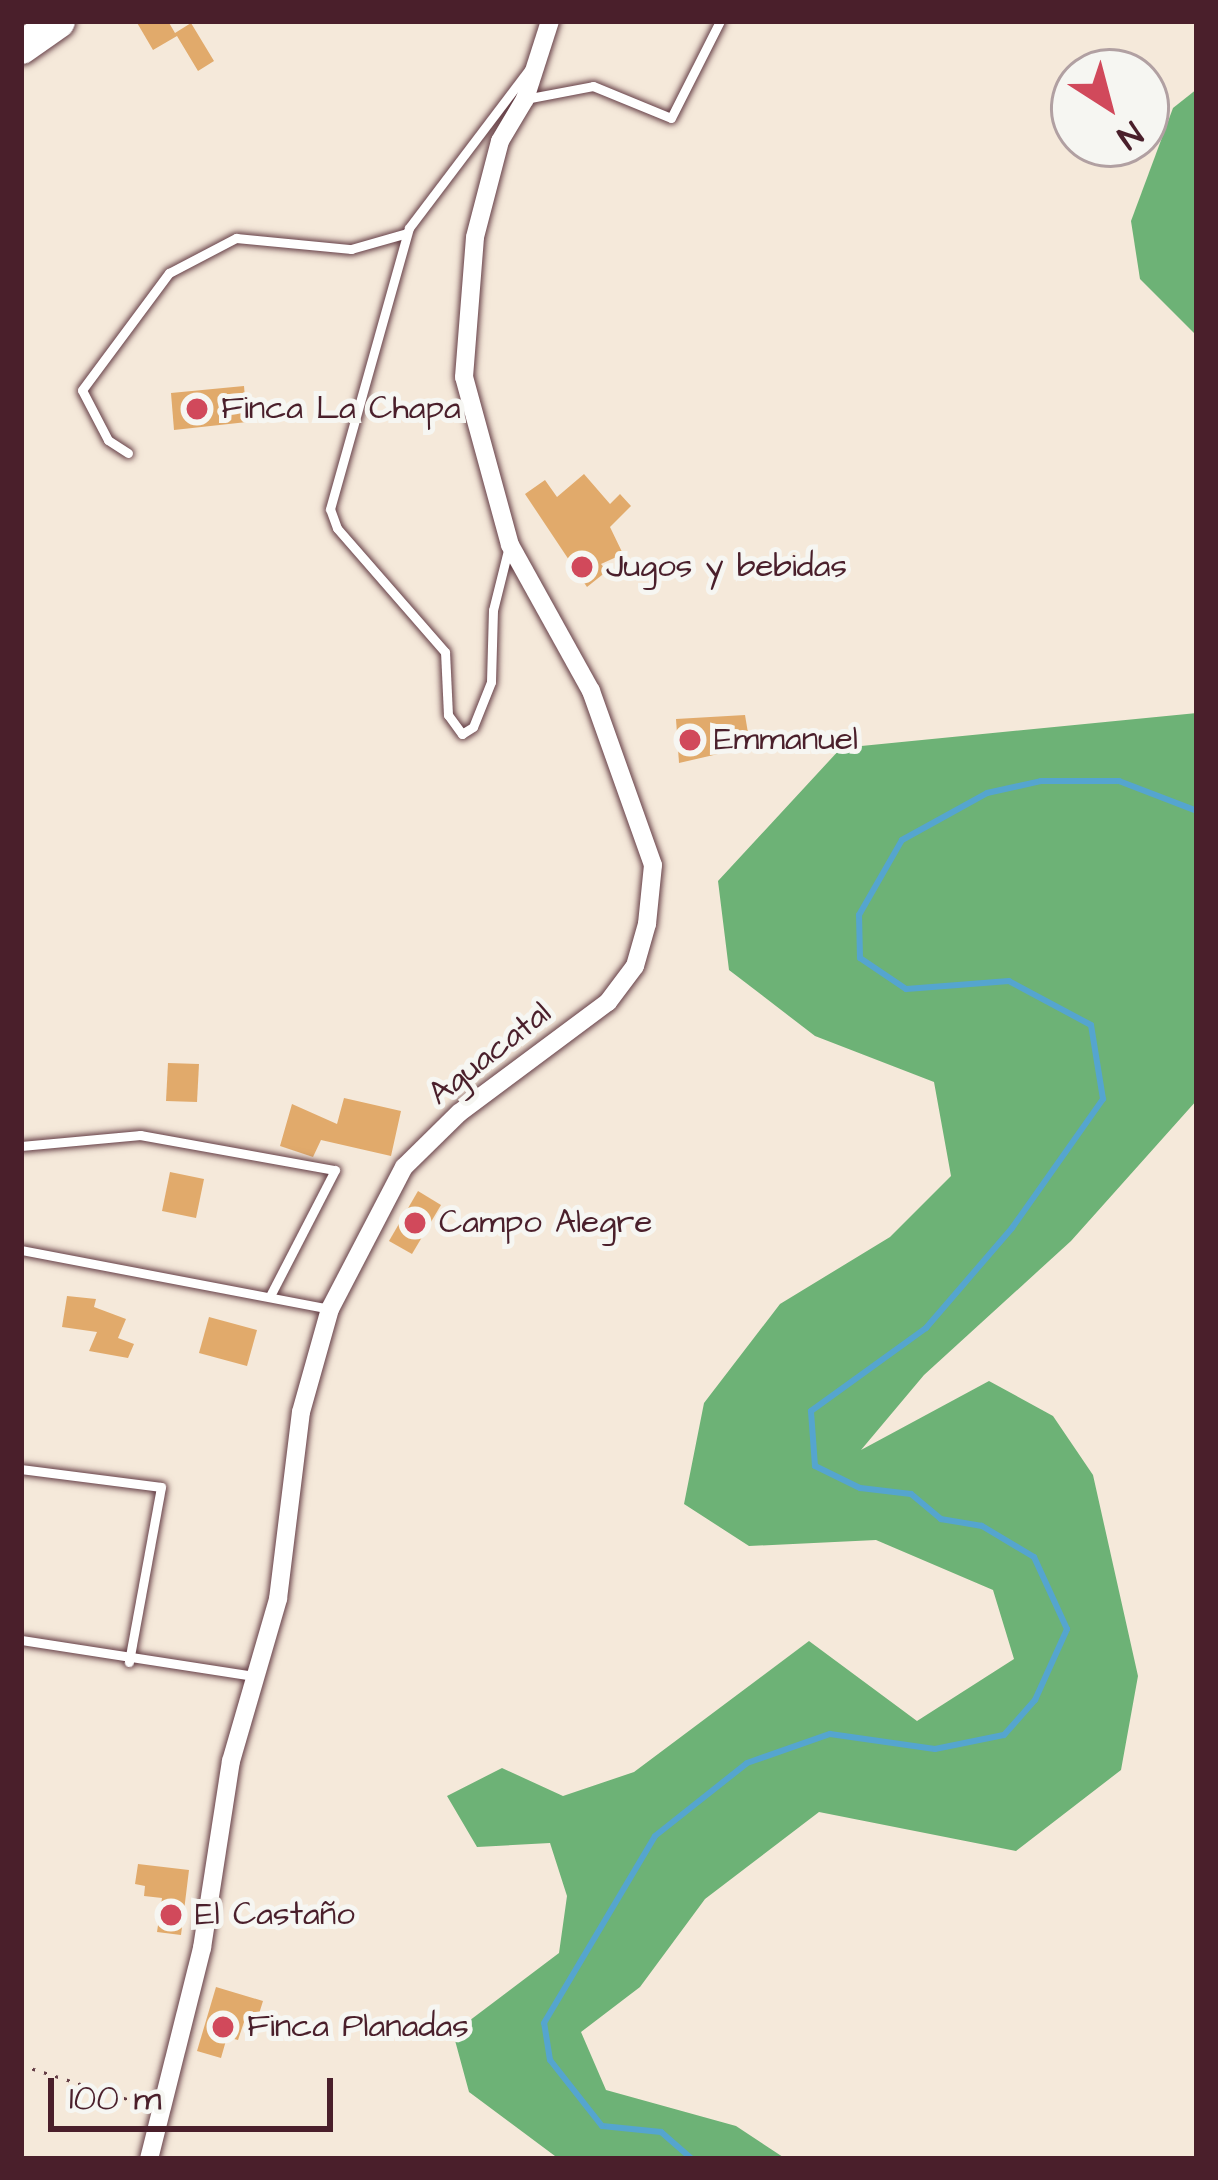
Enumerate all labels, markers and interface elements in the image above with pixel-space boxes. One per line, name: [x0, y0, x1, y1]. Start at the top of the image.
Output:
north arrow: [1050, 48, 1170, 168]
text: N: [1108, 110, 1151, 159]
place label: Finca La Chapa: [221, 389, 461, 429]
marker: Finca La Chapa: [184, 396, 210, 422]
place label: Jugos y bebidas: [606, 547, 847, 587]
marker: Jugos y bebidas: [569, 554, 595, 580]
place label: Emmanuel: [714, 720, 858, 760]
marker: Emmanuel: [677, 727, 703, 753]
street label: Aguacatal: [421, 994, 559, 1114]
place label: Campo Alegre: [439, 1203, 652, 1243]
marker: Campo Alegre: [402, 1210, 428, 1236]
place label: El Castaño: [195, 1895, 355, 1935]
marker: El Castaño: [158, 1902, 184, 1928]
place label: Finca Planadas: [247, 2007, 469, 2047]
marker: Finca Planadas: [210, 2014, 236, 2040]
scale bar: [54, 2054, 339, 2128]
text: 100 m: [69, 2073, 161, 2124]

